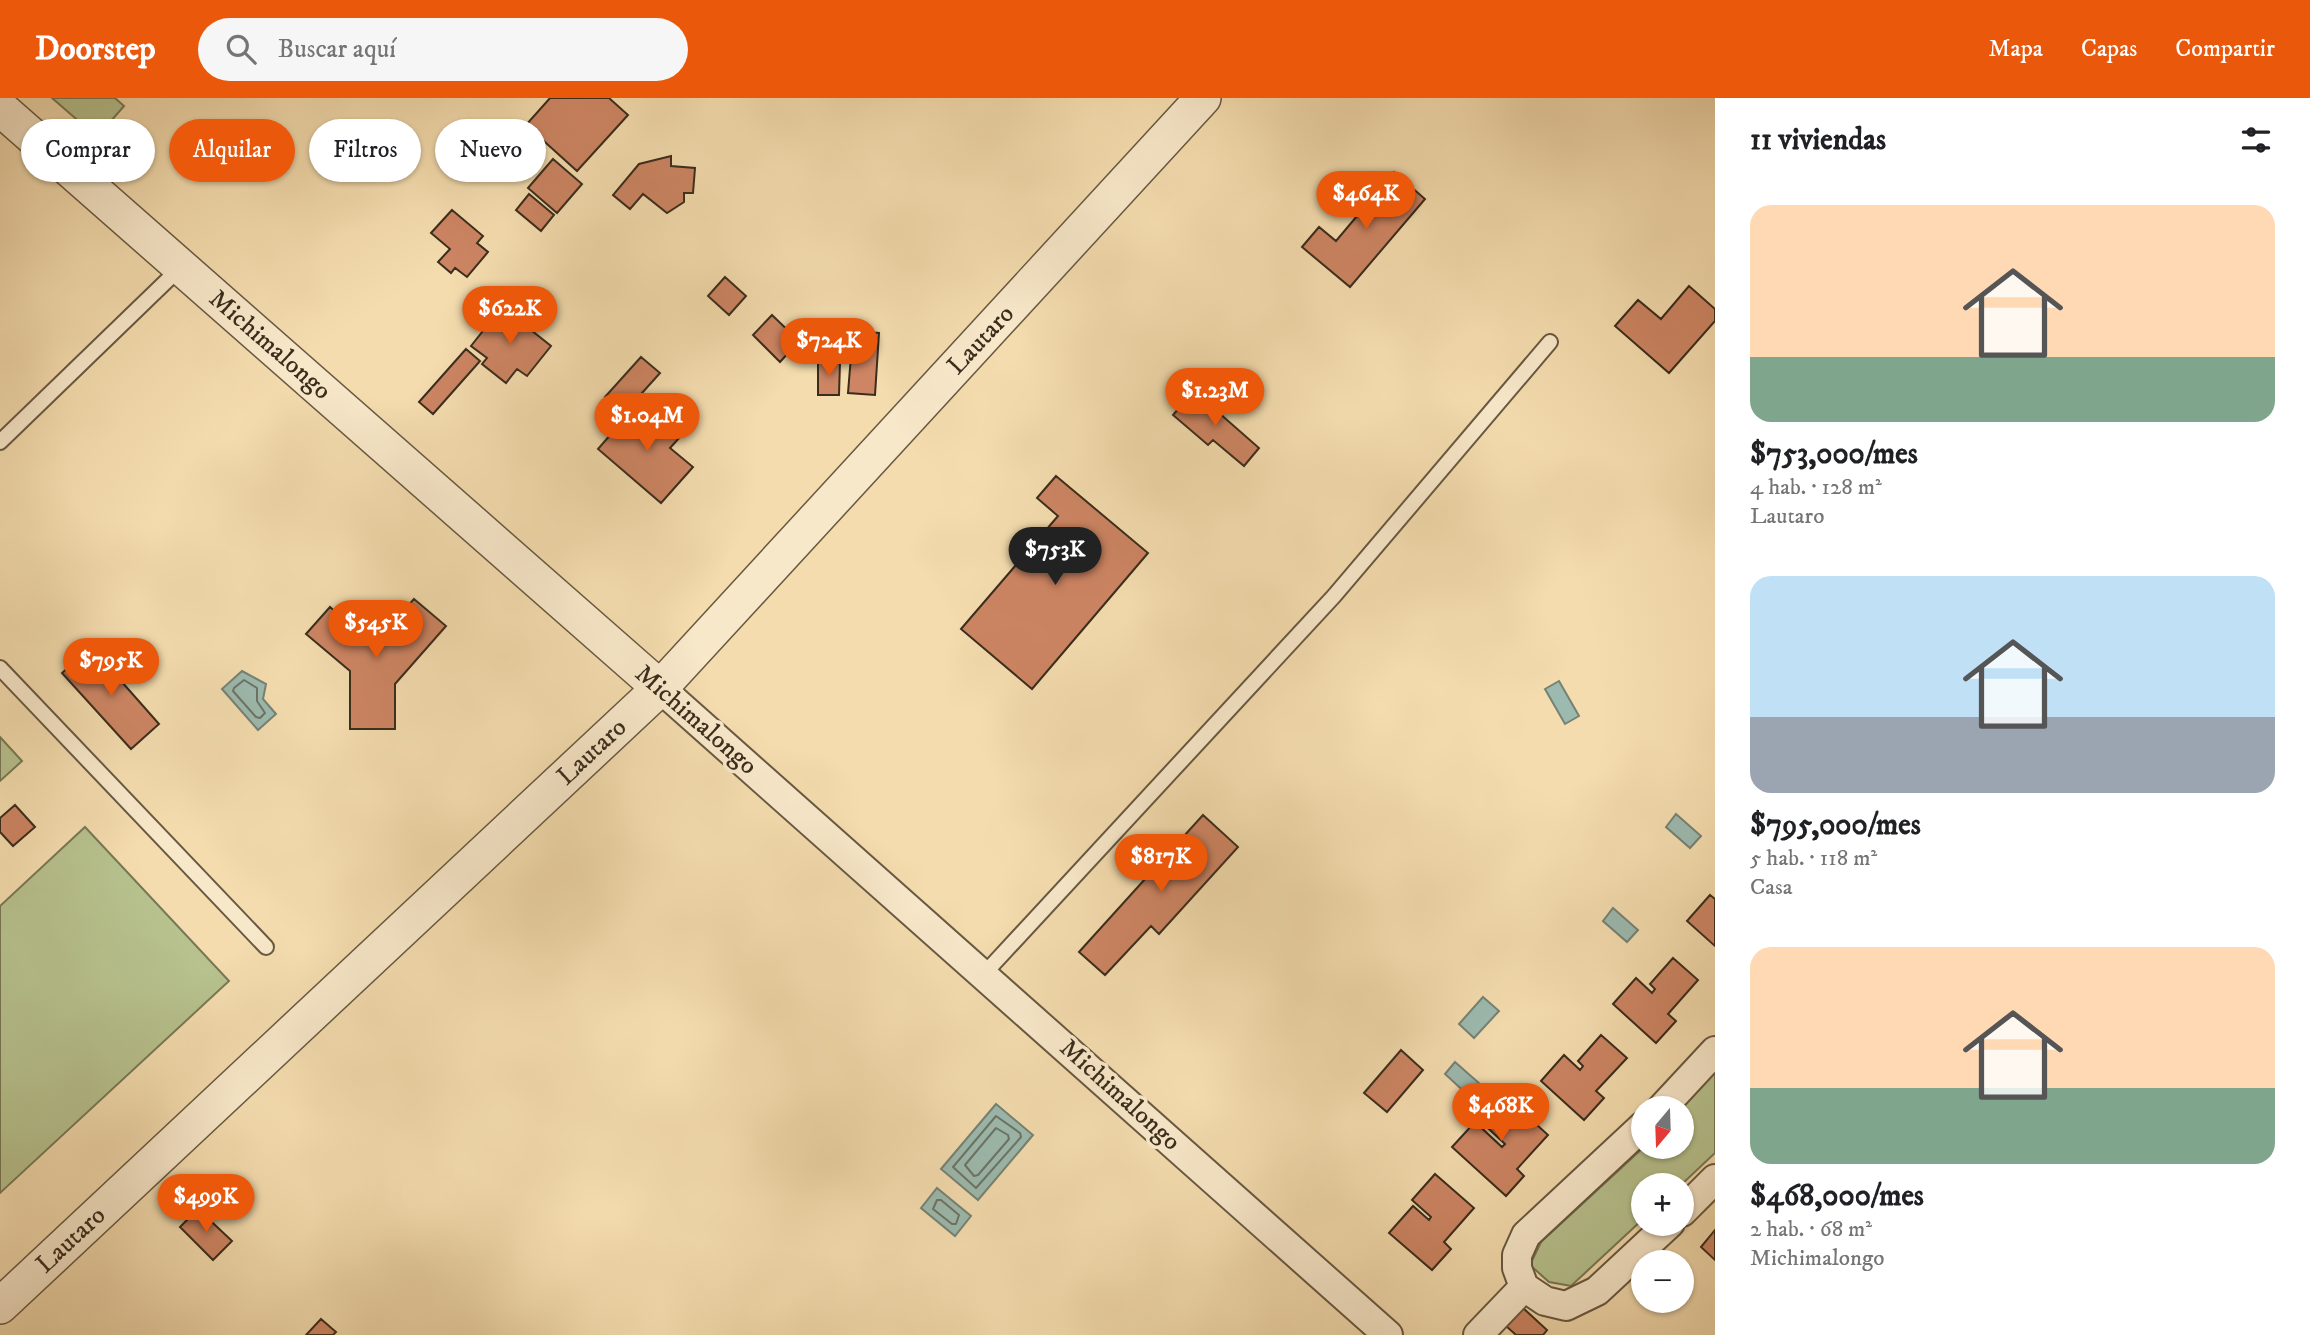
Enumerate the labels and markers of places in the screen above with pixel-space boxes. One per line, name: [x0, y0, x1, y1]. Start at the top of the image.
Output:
pin: $464K: [1317, 172, 1415, 231]
pin: $622K: [461, 286, 559, 346]
pin: $724K: [780, 318, 878, 378]
pin: $1.23M: [1158, 368, 1272, 428]
pin: $1.04M: [590, 394, 704, 453]
pin: $753K: [1006, 528, 1104, 587]
pin: $545K: [327, 601, 425, 660]
pin: $795K: [62, 638, 160, 698]
pin: $817K: [1112, 834, 1210, 894]
pin: $468K: [1452, 1084, 1550, 1143]
pin: $499K: [157, 1174, 255, 1234]

